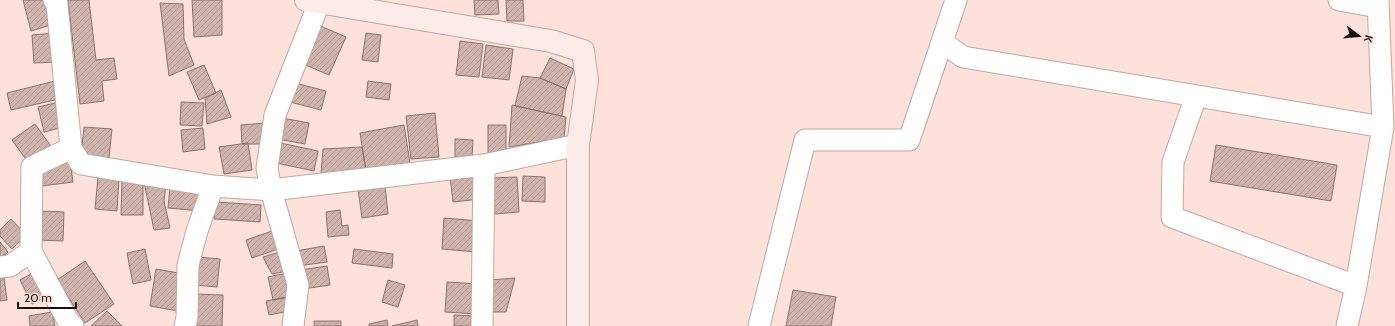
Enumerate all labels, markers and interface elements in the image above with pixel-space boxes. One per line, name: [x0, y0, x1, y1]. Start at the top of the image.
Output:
north arrow: [1339, 16, 1379, 56]
text: K: [1361, 34, 1376, 44]
scale bar: [18, 284, 76, 310]
text: 20 m: [24, 290, 52, 305]

